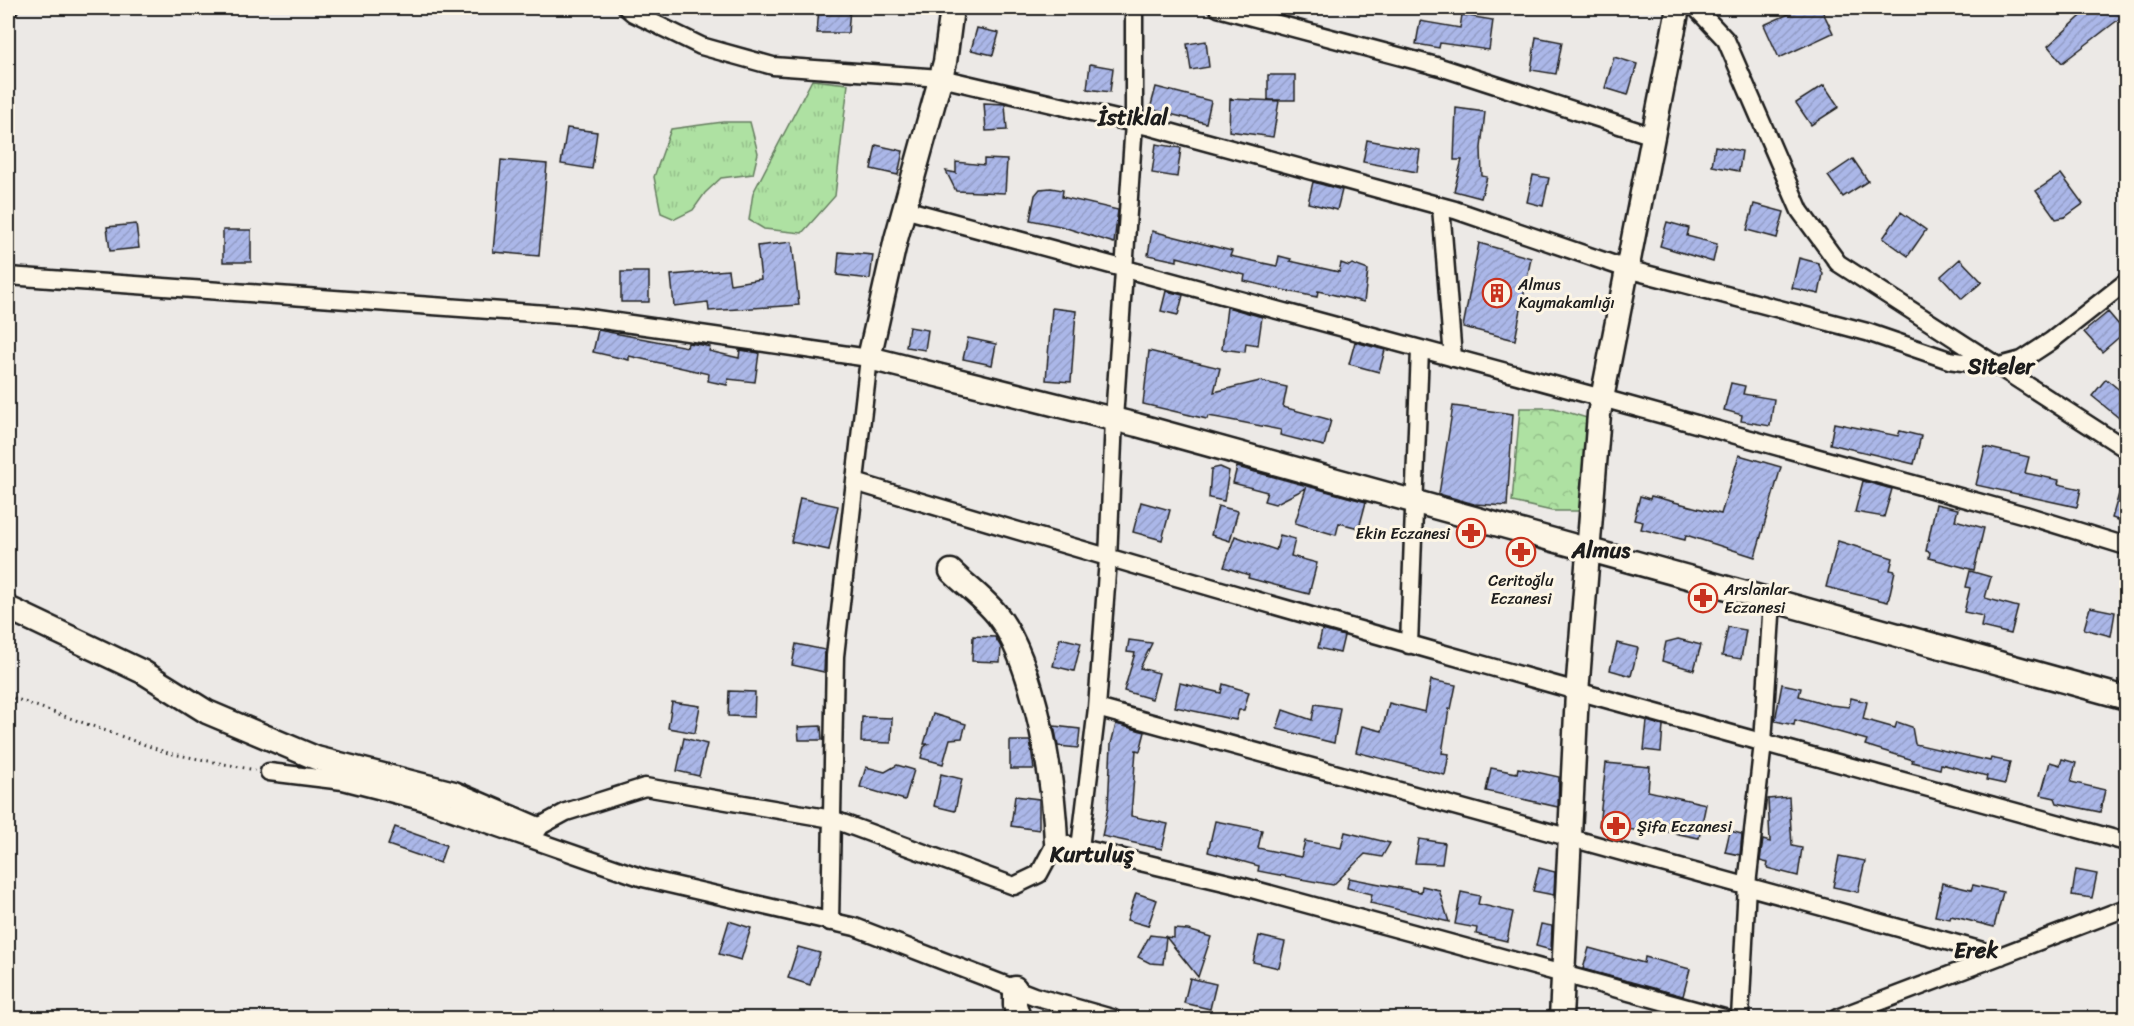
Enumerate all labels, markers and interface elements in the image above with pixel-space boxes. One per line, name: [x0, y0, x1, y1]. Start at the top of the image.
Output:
district label: İstiklal: [1097, 98, 1170, 137]
place label: Almus Kaymakamlığı: [1517, 270, 1615, 317]
building icon: Almus Kaymakamlığı: [1481, 277, 1513, 309]
district label: Siteler: [1967, 347, 2036, 386]
pharmacy icon: Ekin Eczanesi: [1455, 517, 1487, 549]
place label: Ekin Eczanesi: [1356, 519, 1451, 548]
district label: Almus: [1571, 531, 1631, 570]
pharmacy icon: Ceritoğlu Eczanesi: [1505, 536, 1537, 568]
place label: Ceritoğlu Eczanesi: [1488, 566, 1554, 613]
place label: Arslanlar Eczanesi: [1723, 575, 1790, 622]
pharmacy icon: Arslanlar Eczanesi: [1687, 582, 1719, 614]
pharmacy icon: Şifa Eczanesi: [1600, 810, 1632, 842]
place label: Şifa Eczanesi: [1637, 812, 1732, 841]
district label: Kurtuluş: [1049, 835, 1135, 874]
district label: Erek: [1954, 931, 1998, 970]

